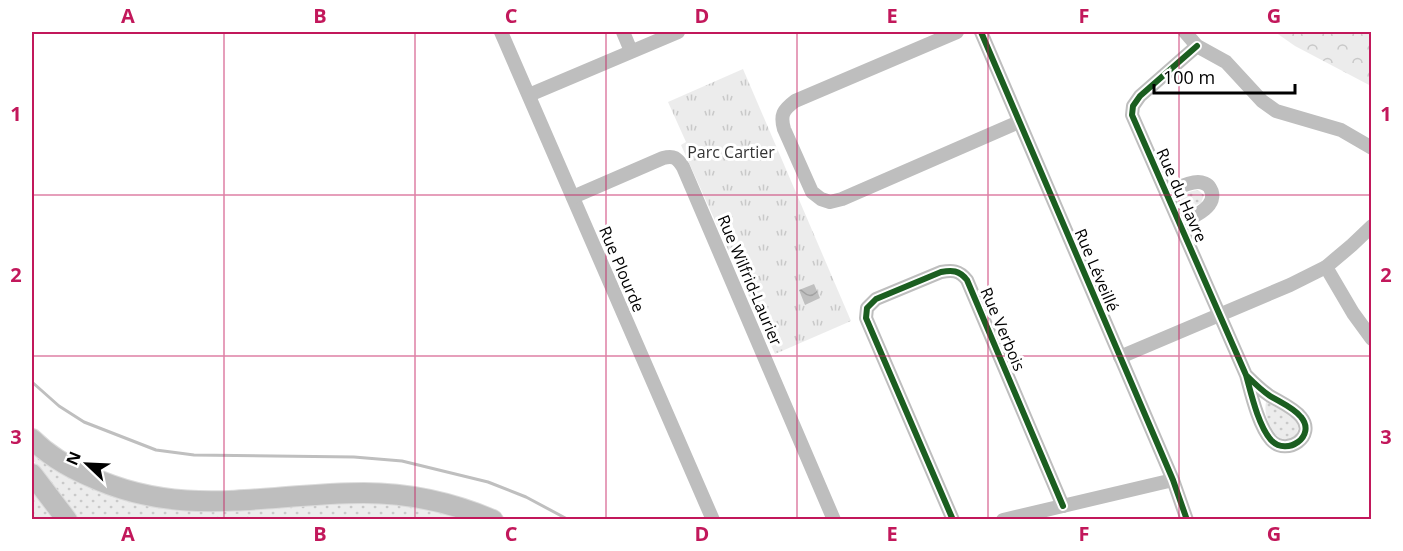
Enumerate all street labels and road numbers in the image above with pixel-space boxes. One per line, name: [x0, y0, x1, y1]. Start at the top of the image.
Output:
street label: Rue du Havre: [1151, 144, 1213, 246]
street label: Rue Wilfrid-Laurier: [713, 211, 788, 349]
street label: Rue Plourde: [594, 223, 650, 315]
street label: Rue Léveillé: [1070, 225, 1124, 315]
street label: Rue Verbois: [975, 284, 1031, 374]

